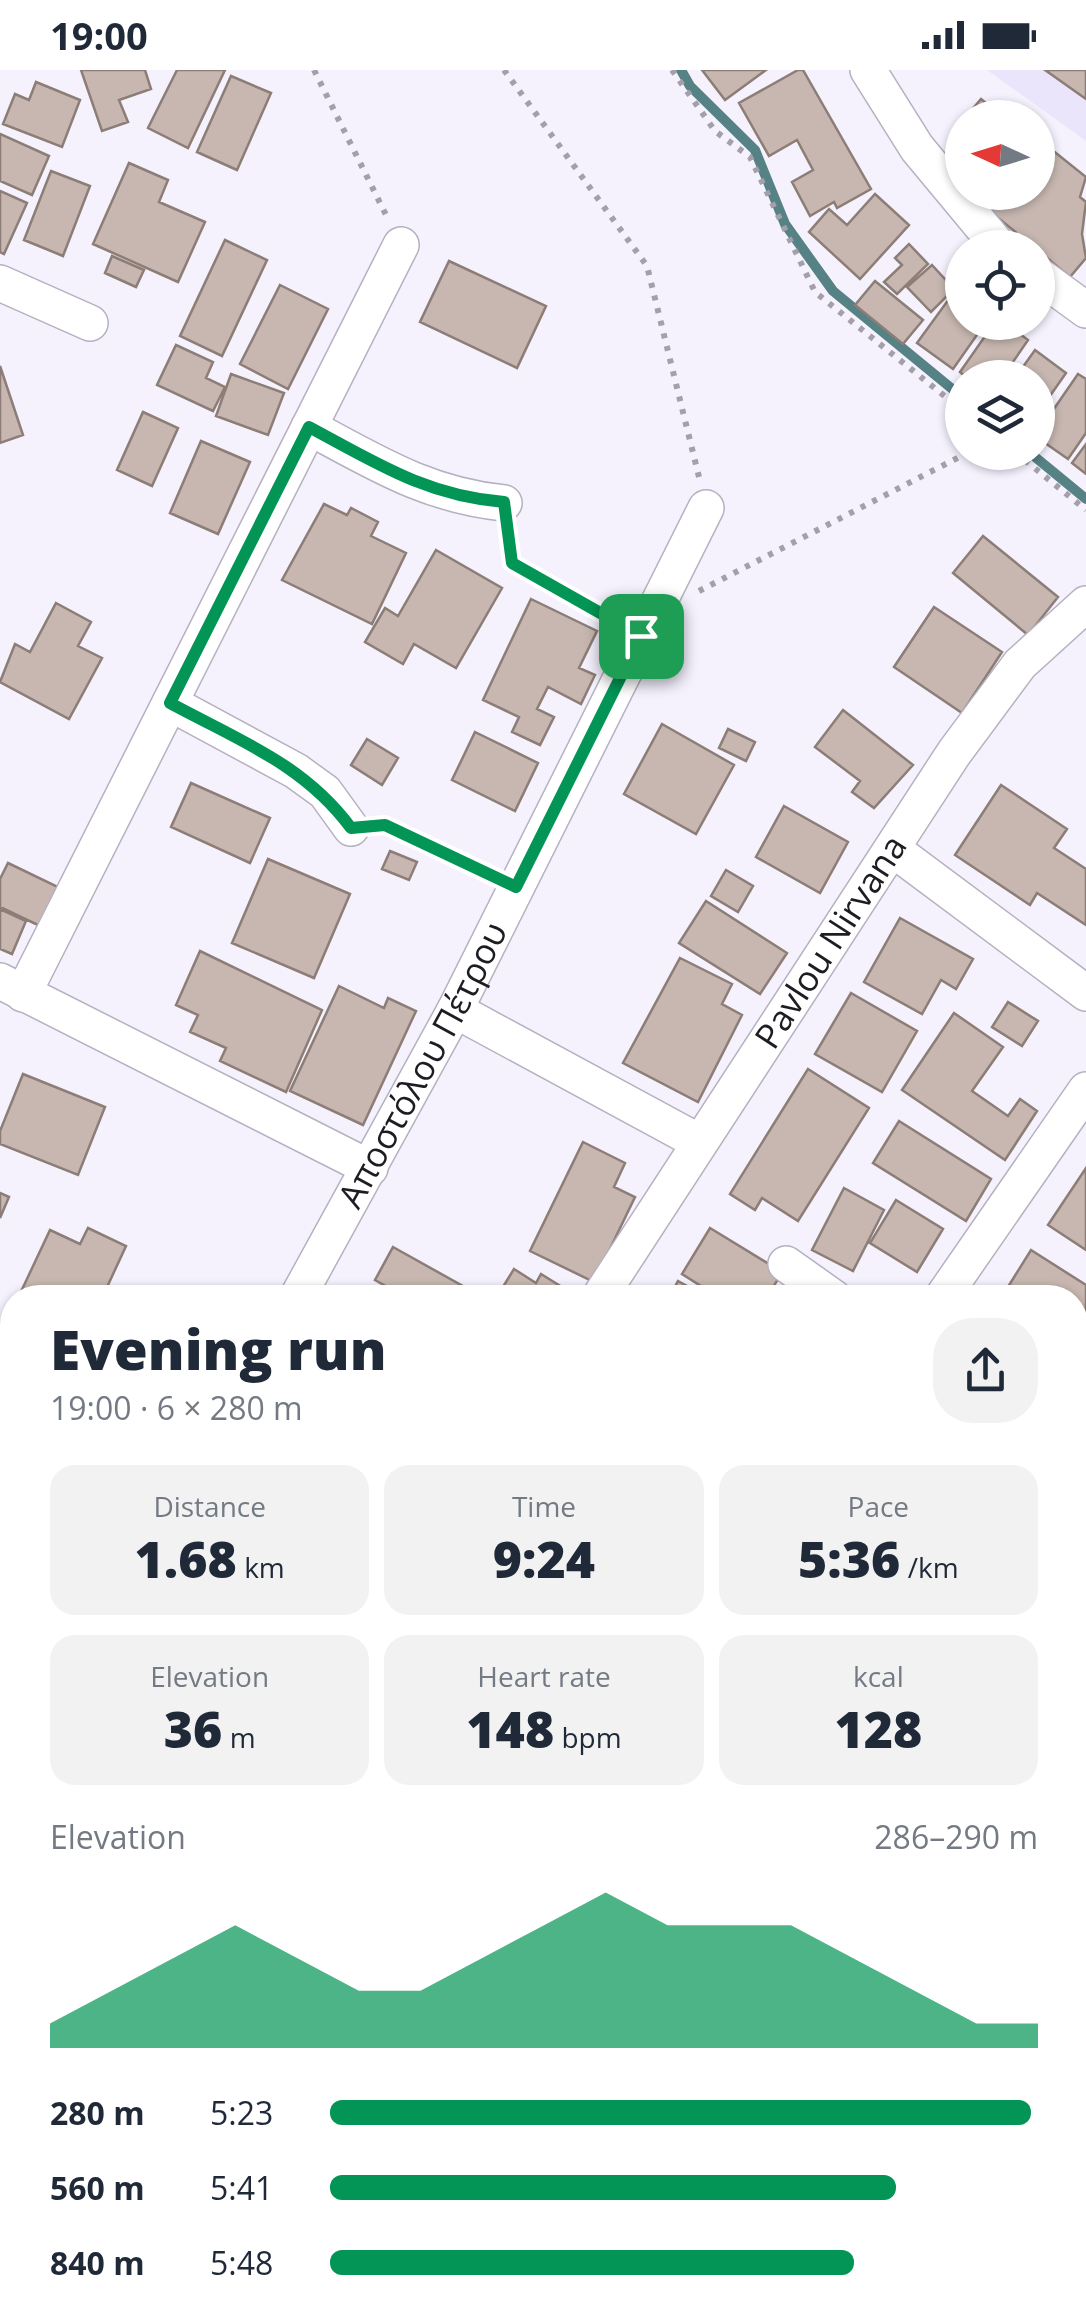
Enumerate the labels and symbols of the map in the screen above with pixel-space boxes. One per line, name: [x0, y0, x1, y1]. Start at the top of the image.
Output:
north arrow: [945, 100, 1055, 210]
pin: [599, 594, 684, 679]
street label: Pavlou Nirvana: [743, 825, 916, 1057]
street label: Αποστόλου Πέτρου: [326, 914, 517, 1215]

